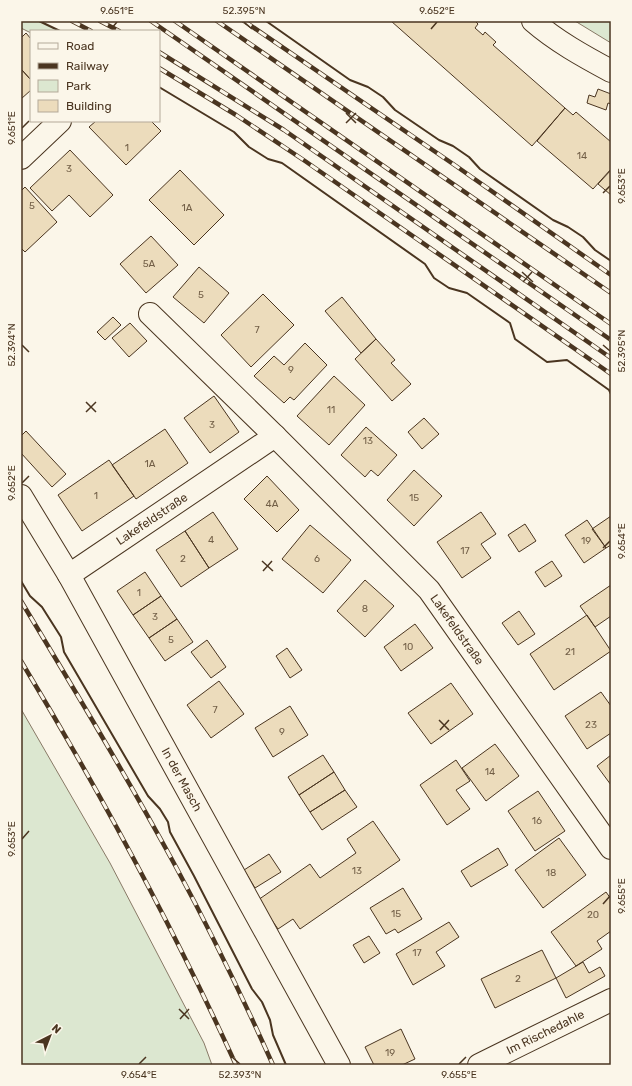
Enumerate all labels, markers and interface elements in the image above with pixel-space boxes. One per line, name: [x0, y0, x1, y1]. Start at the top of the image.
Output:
text: 9.651°E: [100, 5, 134, 17]
text: 52.395°N: [222, 5, 266, 17]
text: 9.652°E: [419, 5, 455, 17]
legend: [30, 30, 160, 122]
text: Road: [66, 39, 94, 53]
text: Railway: [66, 59, 109, 73]
text: Park: [66, 79, 92, 93]
text: Building: [66, 99, 112, 113]
text: 9.651°E: [6, 111, 18, 145]
house number: 1: [125, 142, 129, 154]
house number: 14: [577, 150, 587, 162]
house number: 3: [66, 163, 72, 175]
text: 9.653°E: [616, 168, 628, 204]
house number: 5: [29, 200, 35, 212]
house number: 1A: [182, 202, 193, 214]
house number: 5A: [143, 258, 156, 270]
house number: 5: [198, 289, 204, 301]
text: 52.394°N: [6, 323, 18, 367]
house number: 7: [254, 324, 260, 336]
text: 52.395°N: [616, 329, 628, 373]
house number: 9: [288, 364, 294, 376]
house number: 11: [327, 404, 335, 416]
house number: 3: [209, 419, 215, 431]
house number: 13: [363, 435, 373, 447]
house number: 1A: [145, 458, 156, 470]
text: 9.652°E: [6, 465, 18, 501]
house number: 1: [94, 490, 98, 502]
street label: Lakefeldstraße: [114, 490, 190, 548]
house number: 15: [409, 492, 419, 504]
house number: 4A: [266, 498, 279, 510]
text: 9.654°E: [616, 523, 628, 559]
house number: 4: [208, 534, 214, 546]
house number: 19: [581, 535, 591, 547]
house number: 17: [460, 545, 470, 557]
house number: 2: [180, 553, 186, 565]
house number: 6: [314, 553, 320, 565]
house number: 1: [137, 587, 141, 599]
street label: Lakefeldstraße: [427, 592, 487, 668]
house number: 8: [362, 603, 368, 615]
house number: 3: [152, 611, 158, 623]
house number: 5: [168, 634, 174, 646]
house number: 10: [403, 641, 413, 653]
house number: 21: [565, 646, 575, 658]
house number: 7: [212, 704, 218, 716]
house number: 23: [585, 719, 597, 731]
house number: 9: [279, 726, 285, 738]
street label: In der Masch: [158, 745, 205, 814]
house number: 14: [485, 766, 495, 778]
house number: 16: [532, 815, 542, 827]
text: 9.653°E: [6, 821, 18, 857]
house number: 13: [352, 865, 362, 877]
house number: 18: [546, 867, 556, 879]
text: 9.655°E: [616, 878, 628, 914]
house number: 15: [391, 908, 401, 920]
house number: 20: [587, 909, 599, 921]
house number: 17: [412, 947, 422, 959]
house number: 2: [515, 973, 521, 985]
street label: Im Rischedahle: [504, 1007, 587, 1057]
north arrow: [30, 1016, 70, 1056]
text: N: [49, 1021, 64, 1036]
house number: 19: [385, 1047, 395, 1059]
text: 9.654°E: [121, 1069, 157, 1081]
text: 52.393°N: [219, 1069, 262, 1081]
text: 9.655°E: [441, 1069, 477, 1081]

